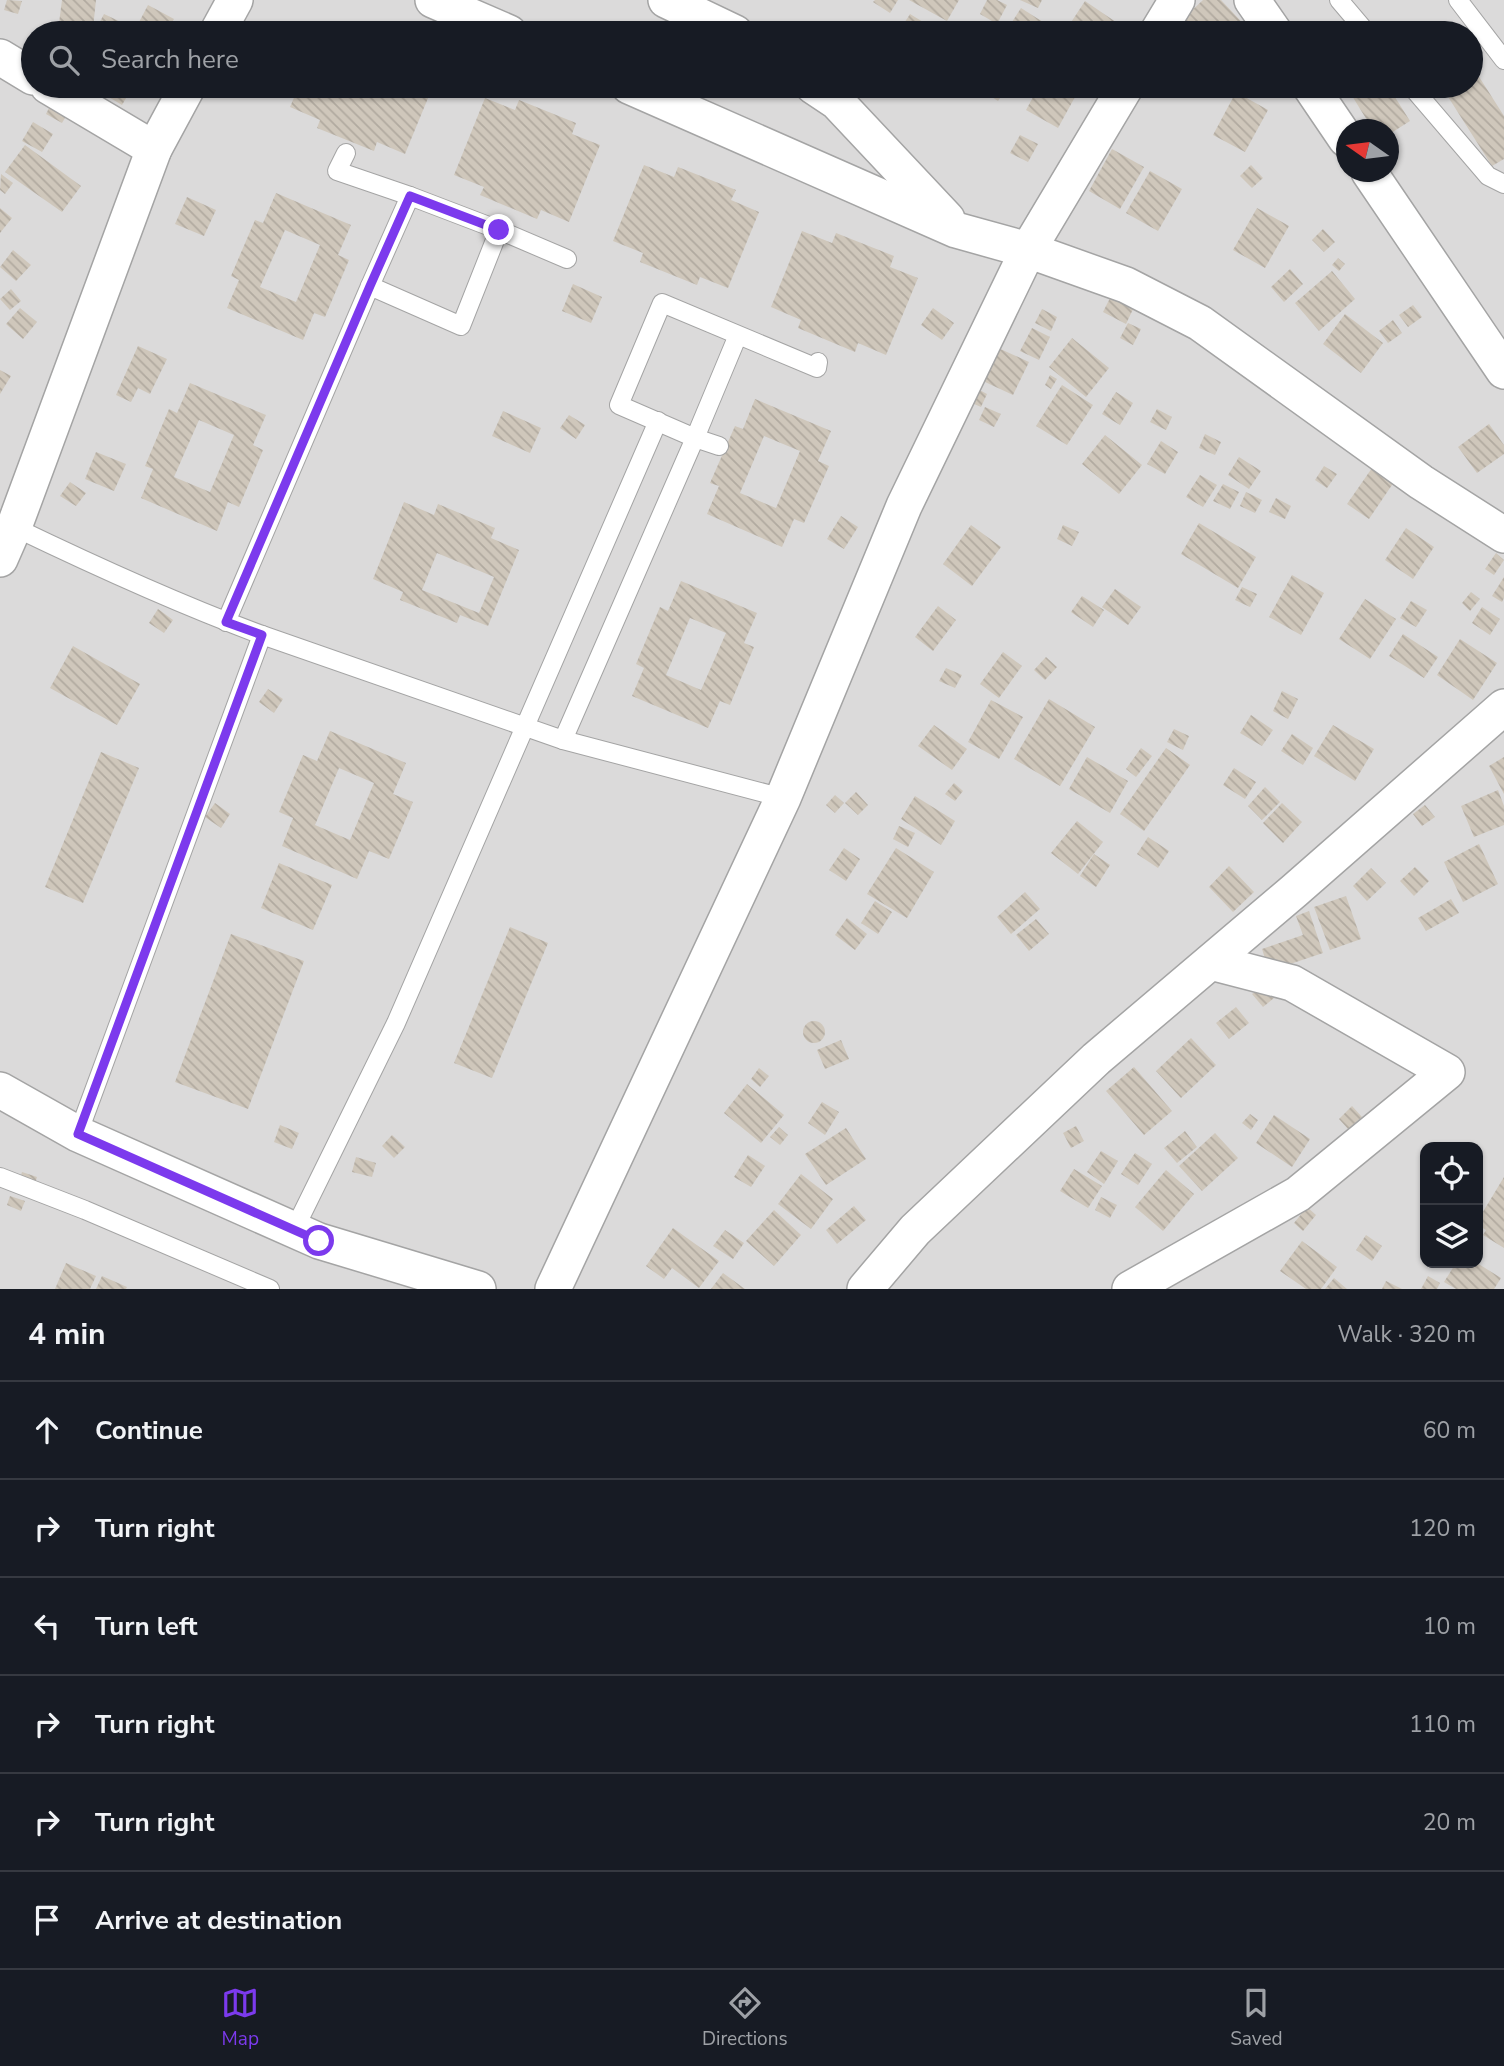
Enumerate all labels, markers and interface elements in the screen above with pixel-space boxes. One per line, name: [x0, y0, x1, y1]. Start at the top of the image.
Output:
search box: [21, 21, 1483, 98]
icon: search: [45, 41, 83, 79]
text: Search here: [101, 42, 239, 77]
north arrow: [1336, 119, 1399, 182]
route end: [483, 214, 514, 245]
map controls: [1420, 1142, 1483, 1268]
button: locate: [1420, 1142, 1483, 1205]
button: layers: [1420, 1205, 1483, 1268]
route start: [303, 1225, 334, 1256]
text: 4 min: [28, 1314, 106, 1355]
text: Walk · 320 m: [1337, 1319, 1476, 1350]
icon: ahead: [28, 1411, 66, 1449]
text: Continue: [95, 1413, 203, 1448]
text: 60 m: [1423, 1415, 1476, 1446]
icon: right: [28, 1509, 66, 1547]
text: Turn right: [95, 1511, 214, 1546]
text: 120 m: [1409, 1513, 1476, 1544]
icon: left: [28, 1607, 66, 1645]
text: Turn left: [95, 1609, 198, 1644]
text: 10 m: [1423, 1611, 1476, 1642]
icon: right: [28, 1705, 66, 1743]
text: Turn right: [95, 1707, 214, 1742]
text: 110 m: [1409, 1709, 1476, 1740]
icon: right: [28, 1803, 66, 1841]
text: Turn right: [95, 1805, 214, 1840]
text: 20 m: [1423, 1807, 1476, 1838]
icon: arrive: [28, 1901, 66, 1939]
text: Arrive at destination: [95, 1903, 342, 1938]
tab: Map: [221, 1984, 259, 2052]
tab: Directions: [702, 1984, 788, 2052]
tab: Saved: [1230, 1984, 1283, 2052]

